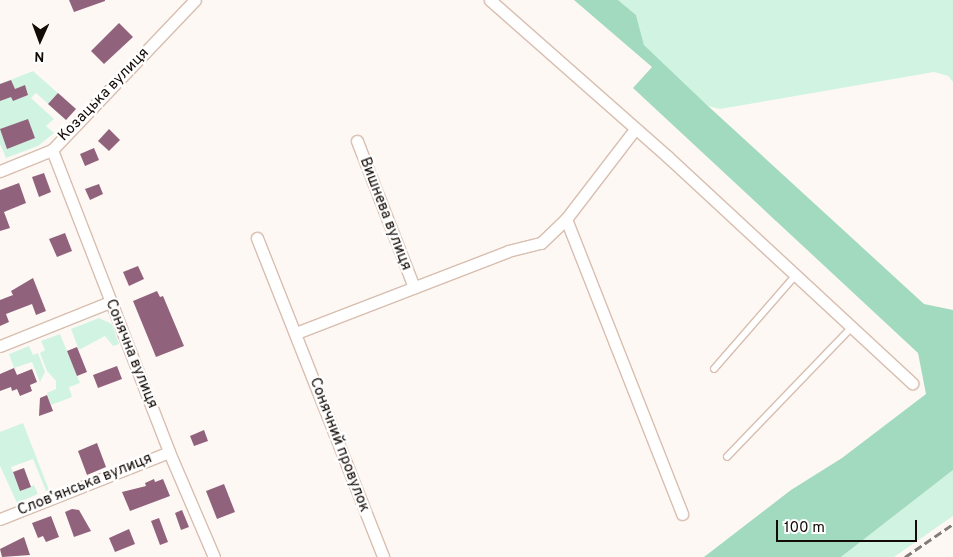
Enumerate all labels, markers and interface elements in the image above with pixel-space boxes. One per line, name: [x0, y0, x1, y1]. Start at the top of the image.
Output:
north arrow: [15, 15, 65, 65]
street label: Козацька вулиця: [55, 45, 153, 145]
text: N: [34, 47, 45, 64]
street label: Вишнева вулиця: [355, 155, 415, 273]
street label: Сонячна вулиця: [101, 297, 161, 411]
street label: Сонячний провулок: [305, 375, 373, 515]
street label: Словʼянська вулиця: [15, 450, 155, 520]
scale bar: [778, 510, 919, 542]
text: 100 m: [784, 519, 825, 538]

